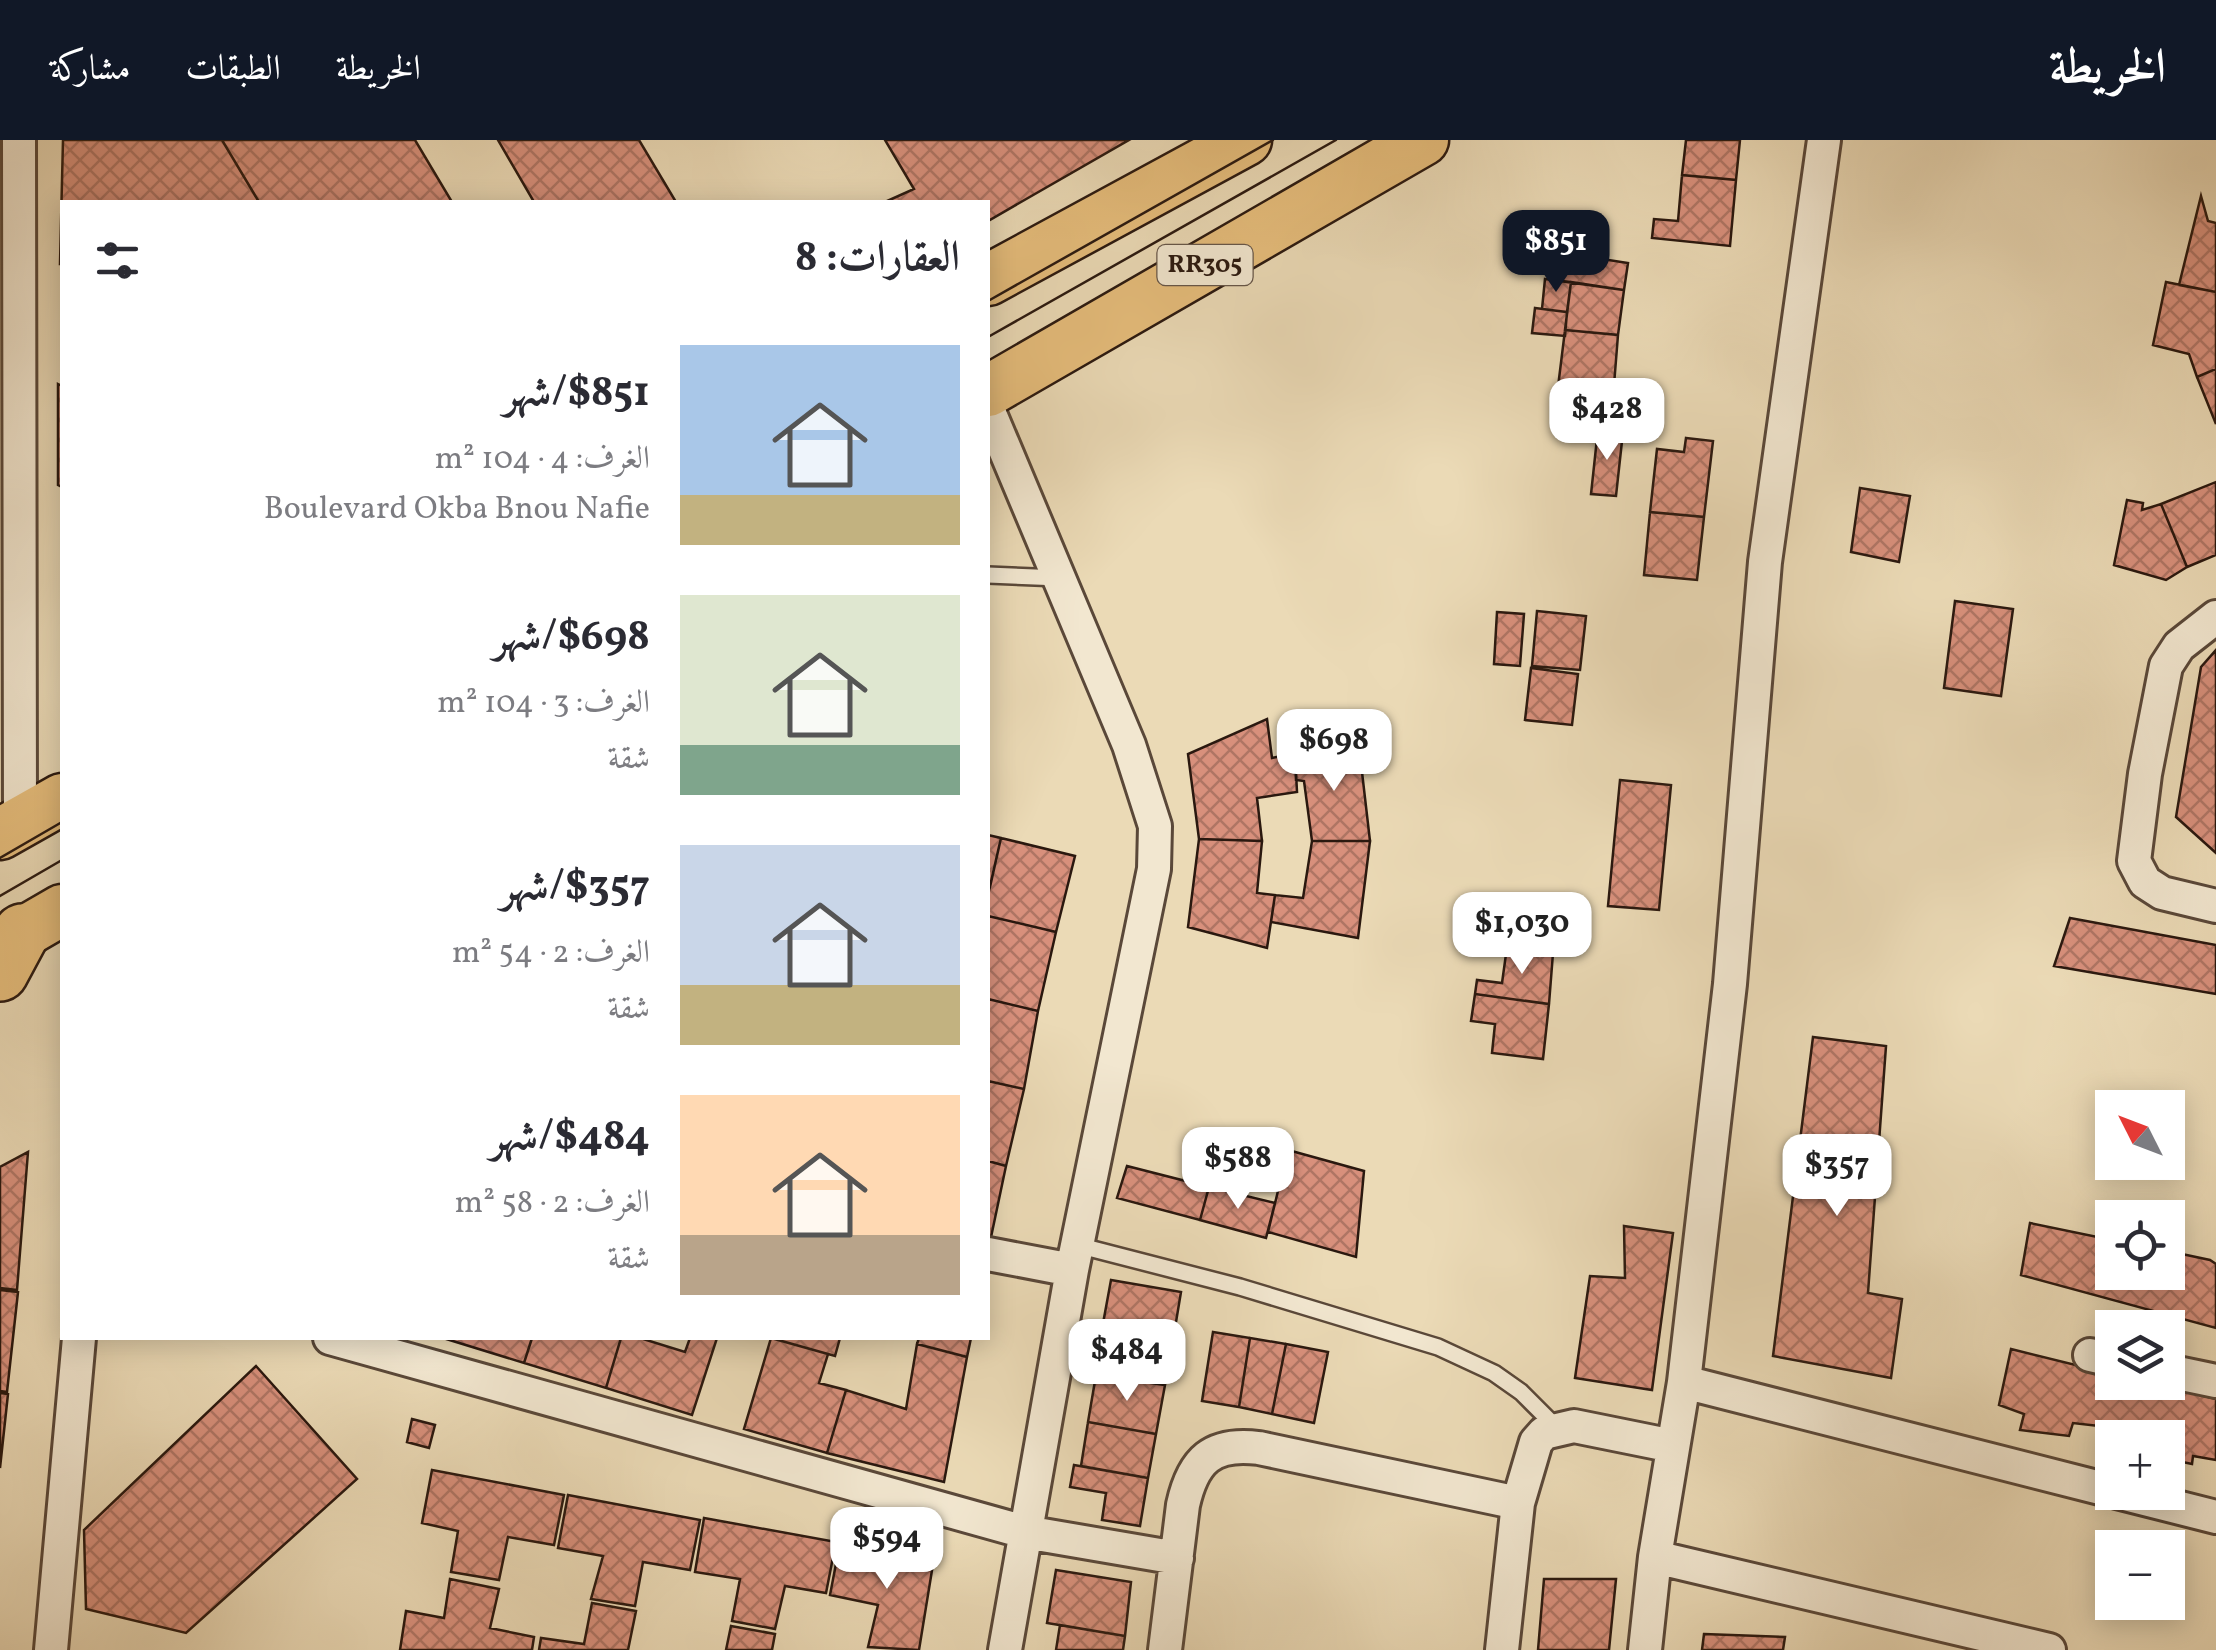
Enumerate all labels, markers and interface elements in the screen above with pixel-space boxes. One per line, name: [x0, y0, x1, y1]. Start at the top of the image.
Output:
text: الخريطة: [2049, 36, 2166, 103]
text: مشاركة: [50, 46, 131, 94]
text: الطبقات: [186, 46, 281, 94]
text: الخريطة: [336, 46, 421, 94]
pin: $851: [1497, 210, 1615, 295]
text: $851: [1525, 220, 1587, 264]
text: العقارات: 8: [795, 230, 960, 289]
icon: filters: [90, 233, 145, 288]
road number: RR305: [1158, 245, 1252, 285]
text: $851/شهر: [503, 365, 650, 424]
pin: $428: [1548, 378, 1666, 463]
icon: home: [760, 385, 880, 505]
text: $428: [1571, 388, 1643, 432]
text: الغرف: 4 · 104 m²: [435, 438, 650, 482]
text: Boulevard Okba Bnou Nafie: [264, 488, 650, 532]
text: $698/شهر: [493, 609, 650, 668]
icon: home: [760, 635, 880, 755]
text: الغرف: 3 · 104 m²: [437, 682, 650, 726]
pin: $698: [1275, 709, 1393, 794]
text: $698: [1299, 719, 1369, 763]
text: شقة: [608, 738, 650, 782]
text: $357/شهر: [501, 859, 650, 918]
icon: home: [760, 885, 880, 1005]
pin: $1,030: [1441, 892, 1603, 977]
text: $1,030: [1475, 902, 1569, 946]
text: الغرف: 2 · 54 m²: [452, 932, 650, 976]
text: شقة: [608, 988, 650, 1032]
north arrow: [2095, 1090, 2185, 1180]
map controls: [2095, 1090, 2185, 1620]
text: $484/شهر: [490, 1109, 650, 1168]
pin: $588: [1179, 1127, 1297, 1212]
pin: $357: [1778, 1134, 1896, 1219]
icon: home: [760, 1135, 880, 1255]
text: $588: [1204, 1137, 1272, 1181]
text: $357: [1805, 1144, 1869, 1188]
text: الغرف: 2 · 58 m²: [455, 1182, 650, 1226]
button: locate: [2095, 1200, 2185, 1290]
text: شقة: [608, 1238, 650, 1282]
button: layers: [2095, 1310, 2185, 1400]
pin: $484: [1068, 1319, 1186, 1404]
text: $484: [1091, 1329, 1163, 1373]
button: +: [2095, 1420, 2185, 1510]
pin: $594: [828, 1507, 946, 1592]
text: $594: [852, 1517, 922, 1561]
button: −: [2095, 1530, 2185, 1620]

